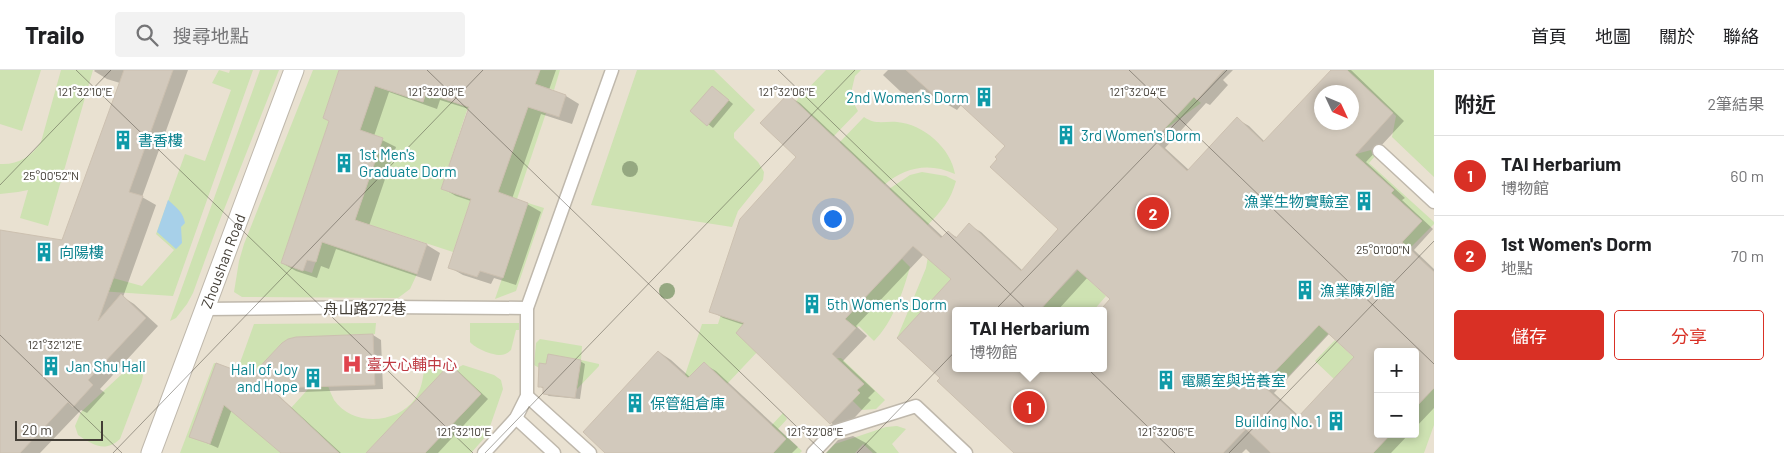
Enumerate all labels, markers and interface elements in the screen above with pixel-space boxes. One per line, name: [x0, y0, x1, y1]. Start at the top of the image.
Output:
search box: [115, 12, 465, 57]
text: Trailo: [25, 20, 85, 49]
icon: search: [133, 21, 161, 49]
text: 搜尋地點: [173, 24, 249, 47]
text: 首頁: [1531, 25, 1567, 47]
text: 地圖: [1595, 25, 1631, 47]
text: 關於: [1659, 25, 1695, 47]
text: 聯絡: [1723, 25, 1759, 47]
text: 121°32'10"E: [58, 84, 112, 98]
text: 121°32'08"E: [408, 84, 464, 98]
text: 121°32'06"E: [759, 84, 815, 98]
text: 121°32'04"E: [1109, 84, 1167, 98]
north arrow: [1314, 85, 1359, 130]
building icon: 2nd Women's Dorm: [973, 86, 995, 108]
place label: 2nd Women's Dorm: [846, 88, 969, 106]
text: 附近: [1454, 91, 1496, 116]
text: 2筆結果: [1707, 94, 1764, 113]
building icon: 3rd Women's Dorm: [1055, 124, 1077, 146]
place label: 3rd Women's Dorm: [1081, 126, 1201, 144]
building icon: 書香樓: [112, 129, 134, 151]
place label: 書香樓: [138, 131, 183, 149]
place label: 1st Men's Graduate Dorm: [359, 145, 457, 180]
building icon: 1st Men's Graduate Dorm: [333, 152, 355, 174]
text: TAI Herbarium: [1501, 152, 1621, 175]
text: 1: [1467, 166, 1473, 185]
text: 60 m: [1730, 166, 1764, 185]
text: 25°00'52"N: [23, 168, 79, 182]
text: 博物館: [1501, 178, 1549, 197]
building icon: 漁業生物實驗室: [1353, 190, 1375, 212]
place label: 漁業生物實驗室: [1244, 192, 1349, 210]
pin: 2: [1137, 194, 1169, 232]
your location: [820, 206, 846, 232]
street label: Zhoushan Road: [197, 211, 249, 311]
text: 1st Women's Dorm: [1501, 232, 1652, 255]
building icon: 向陽樓: [33, 241, 55, 263]
text: 25°01'00"N: [1356, 242, 1410, 256]
place label: 向陽樓: [59, 243, 104, 261]
text: 2: [1466, 246, 1474, 265]
text: 70 m: [1731, 246, 1764, 265]
text: 地點: [1501, 258, 1533, 277]
building icon: 漁業陳列館: [1294, 279, 1316, 301]
place label: 漁業陳列館: [1320, 281, 1395, 299]
building icon: 5th Women's Dorm: [801, 293, 823, 315]
place label: 5th Women's Dorm: [827, 295, 947, 313]
street label: 舟山路272巷: [323, 299, 407, 317]
popup: [952, 307, 1107, 372]
button: 儲存: [1454, 310, 1604, 360]
button: 分享: [1614, 310, 1764, 360]
text: TAI Herbarium: [969, 316, 1090, 339]
text: 121°32'12"E: [28, 337, 82, 351]
text: 博物館: [969, 342, 1017, 361]
map controls: [1374, 348, 1419, 438]
button: +: [1374, 348, 1419, 393]
hospital icon: 臺大心輔中心: [341, 353, 363, 375]
building icon: Jan Shu Hall: [40, 355, 62, 377]
place label: 臺大心輔中心: [367, 355, 457, 373]
place label: Jan Shu Hall: [66, 357, 146, 375]
place label: Hall of Joy and Hope: [231, 360, 298, 395]
building icon: Hall of Joy and Hope: [302, 367, 324, 389]
building icon: 電顯室與培養室: [1155, 369, 1177, 391]
place label: 電顯室與培養室: [1181, 371, 1286, 389]
pin: 1: [1013, 388, 1045, 426]
building icon: 保管組倉庫: [624, 392, 646, 414]
button: −: [1374, 393, 1419, 438]
place label: 保管組倉庫: [650, 394, 725, 412]
building icon: Building No. 1: [1325, 410, 1347, 432]
place label: Building No. 1: [1235, 412, 1321, 430]
scale bar: [15, 418, 102, 441]
text: 20 m: [22, 421, 52, 438]
text: 121°32'10"E: [437, 424, 491, 438]
text: 121°32'08"E: [787, 424, 843, 438]
text: 121°32'06"E: [1138, 424, 1194, 438]

